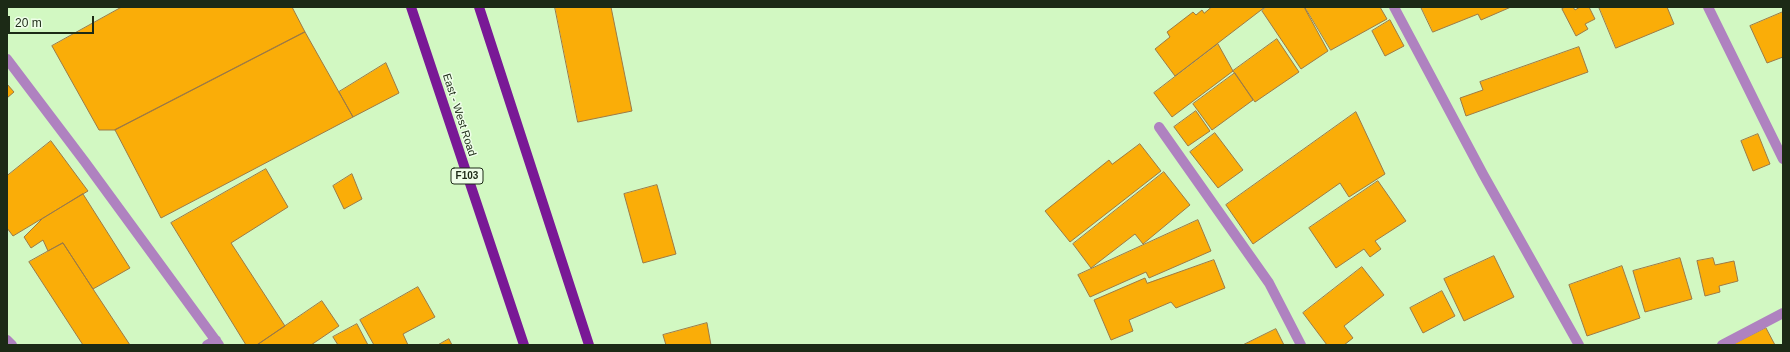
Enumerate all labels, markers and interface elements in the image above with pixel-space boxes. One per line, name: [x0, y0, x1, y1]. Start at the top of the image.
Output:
scale bar: [10, 8, 96, 34]
text: 20 m: [15, 16, 42, 30]
street label: East - West Road: [439, 72, 479, 158]
road number: F103: [451, 168, 483, 184]

